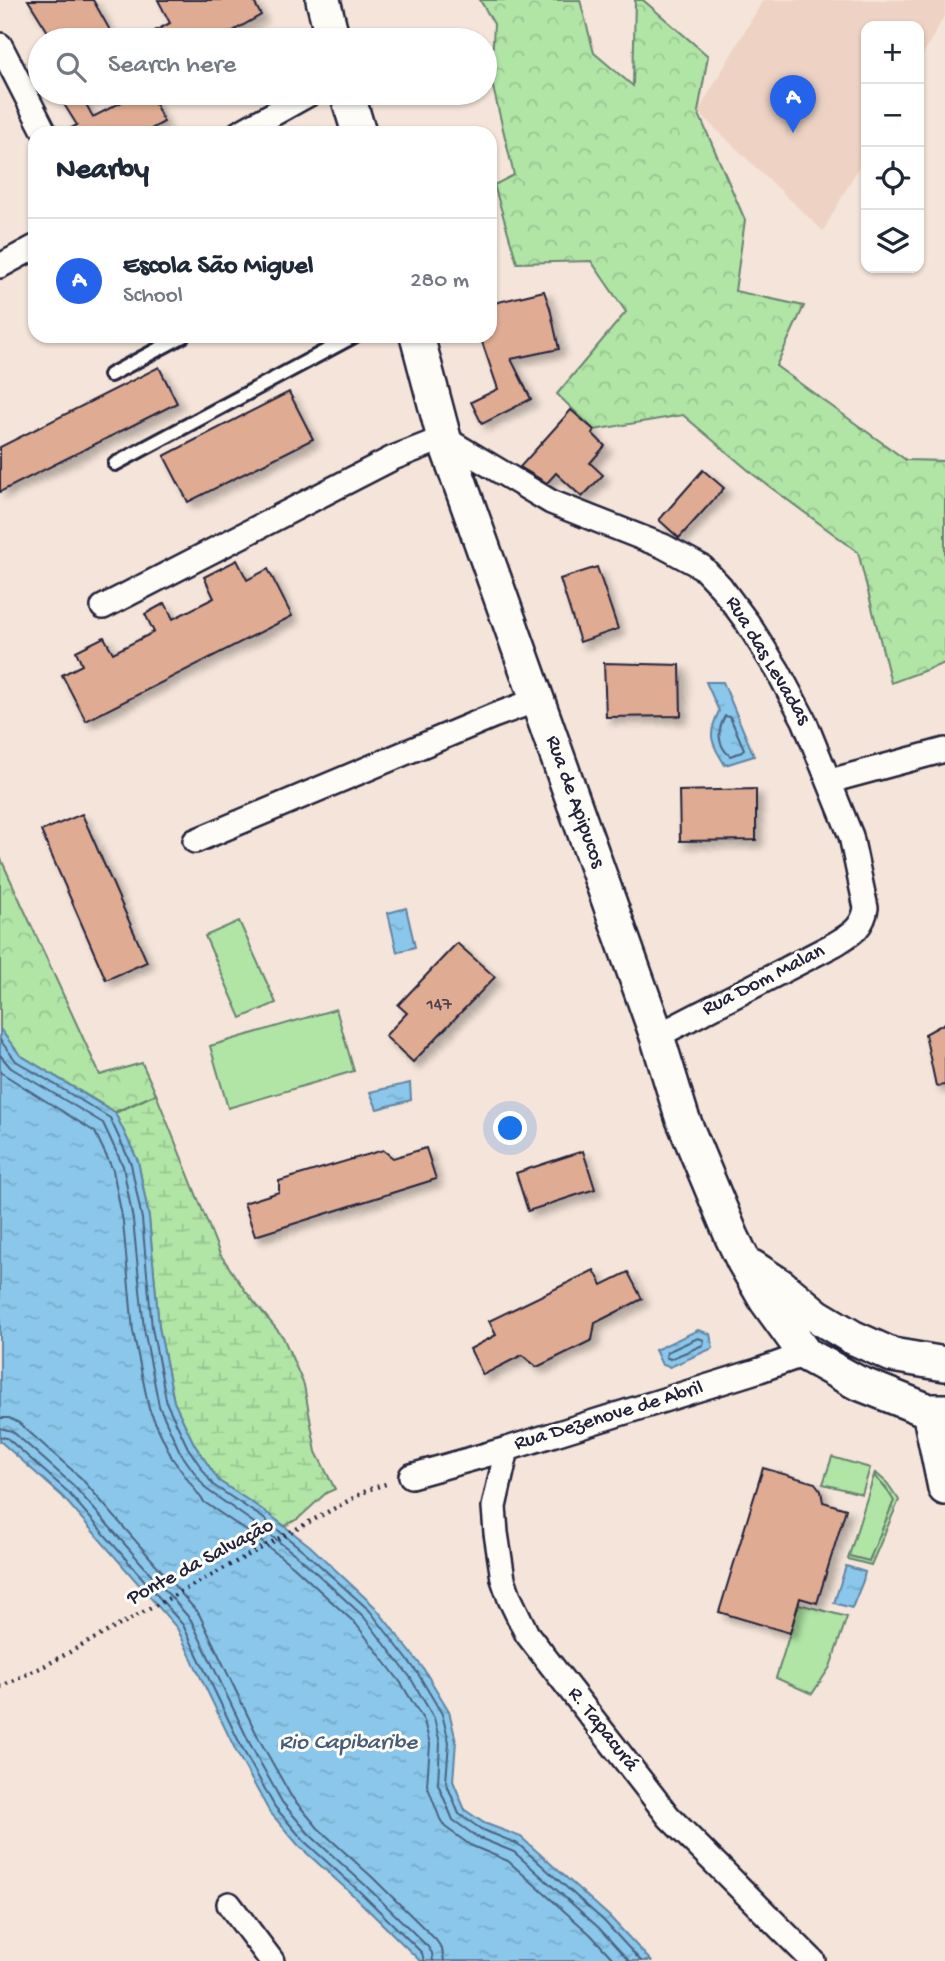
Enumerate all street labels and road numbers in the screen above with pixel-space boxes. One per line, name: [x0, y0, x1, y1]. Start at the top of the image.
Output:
street label: Rua das Levadas: [719, 592, 816, 731]
street label: Rua de Apipucos: [539, 732, 610, 873]
street label: Rua Dom Malan: [698, 939, 830, 1023]
street label: Rua Dezenove de Abril: [512, 1376, 706, 1458]
street label: Ponte da Salvação: [123, 1514, 279, 1613]
street label: R. Tapacurá: [561, 1683, 644, 1778]

